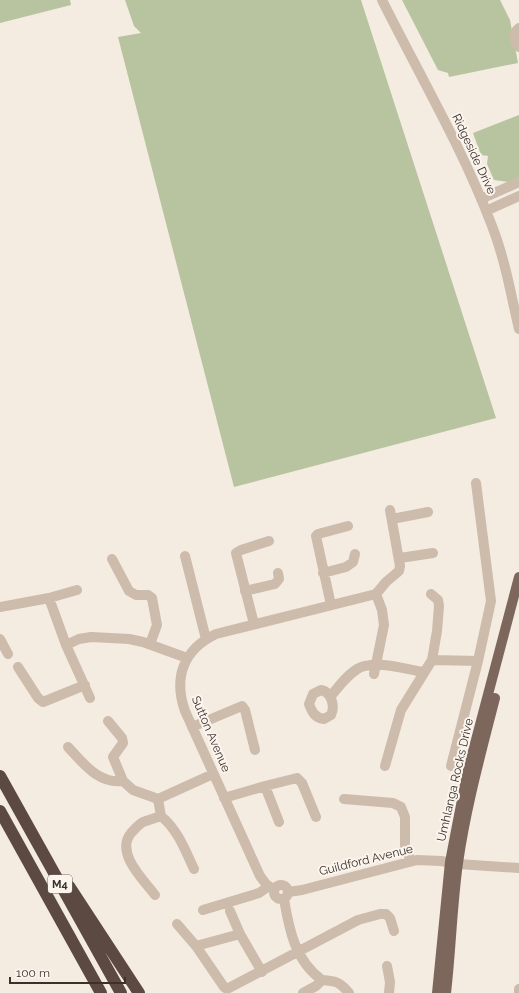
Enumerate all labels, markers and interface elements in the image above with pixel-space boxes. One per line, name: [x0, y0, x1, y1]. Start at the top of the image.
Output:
street label: Ridgeside Drive: [449, 112, 499, 196]
street label: Sutton Avenue: [189, 694, 233, 774]
street label: Umhlanga Rocks Drive: [434, 717, 476, 843]
street label: Guildford Avenue: [318, 842, 414, 878]
road number: M4: [48, 875, 72, 893]
scale bar: [10, 959, 125, 985]
text: 100 m: [16, 966, 50, 980]

